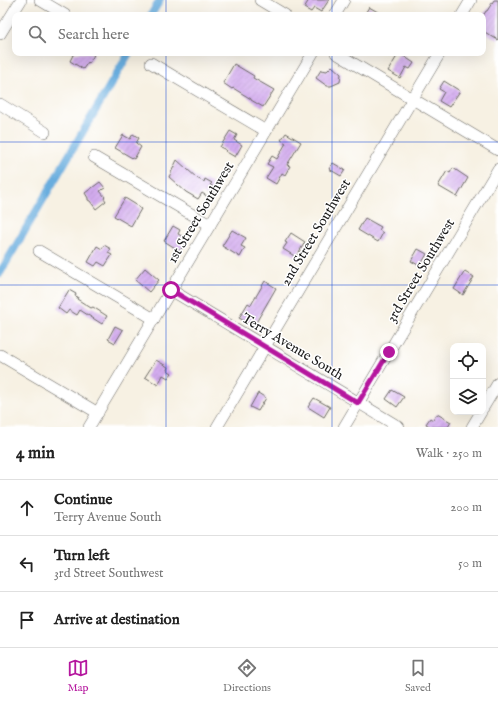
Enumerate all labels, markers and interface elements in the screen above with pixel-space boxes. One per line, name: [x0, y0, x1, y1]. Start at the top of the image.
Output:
search box: [12, 12, 486, 56]
icon: search: [26, 23, 48, 45]
text: Search here: [58, 25, 129, 44]
street label: 1st Street Southwest: [163, 158, 238, 266]
street label: 2nd Street Southwest: [277, 176, 355, 289]
street label: 3rd Street Southwest: [383, 215, 459, 326]
route start: [162, 281, 180, 299]
street label: Terry Avenue South: [238, 309, 347, 385]
route end: [380, 343, 398, 361]
map controls: [450, 343, 486, 415]
button: locate: [450, 343, 486, 379]
button: layers: [450, 379, 486, 415]
text: 4 min: [16, 443, 55, 464]
text: Walk · 250 m: [416, 445, 482, 462]
text: Continue: [54, 490, 112, 509]
icon: ahead: [16, 497, 38, 519]
text: 200 m: [450, 499, 482, 516]
text: Terry Avenue South: [54, 509, 161, 526]
text: Turn left: [54, 546, 110, 565]
icon: left: [16, 553, 38, 575]
text: 50 m: [458, 555, 482, 572]
text: 3rd Street Southwest: [54, 565, 164, 582]
icon: arrive: [16, 609, 38, 631]
text: Arrive at destination: [54, 610, 180, 629]
tab: Map: [67, 657, 89, 695]
tab: Directions: [223, 657, 271, 695]
tab: Saved: [405, 657, 431, 695]

